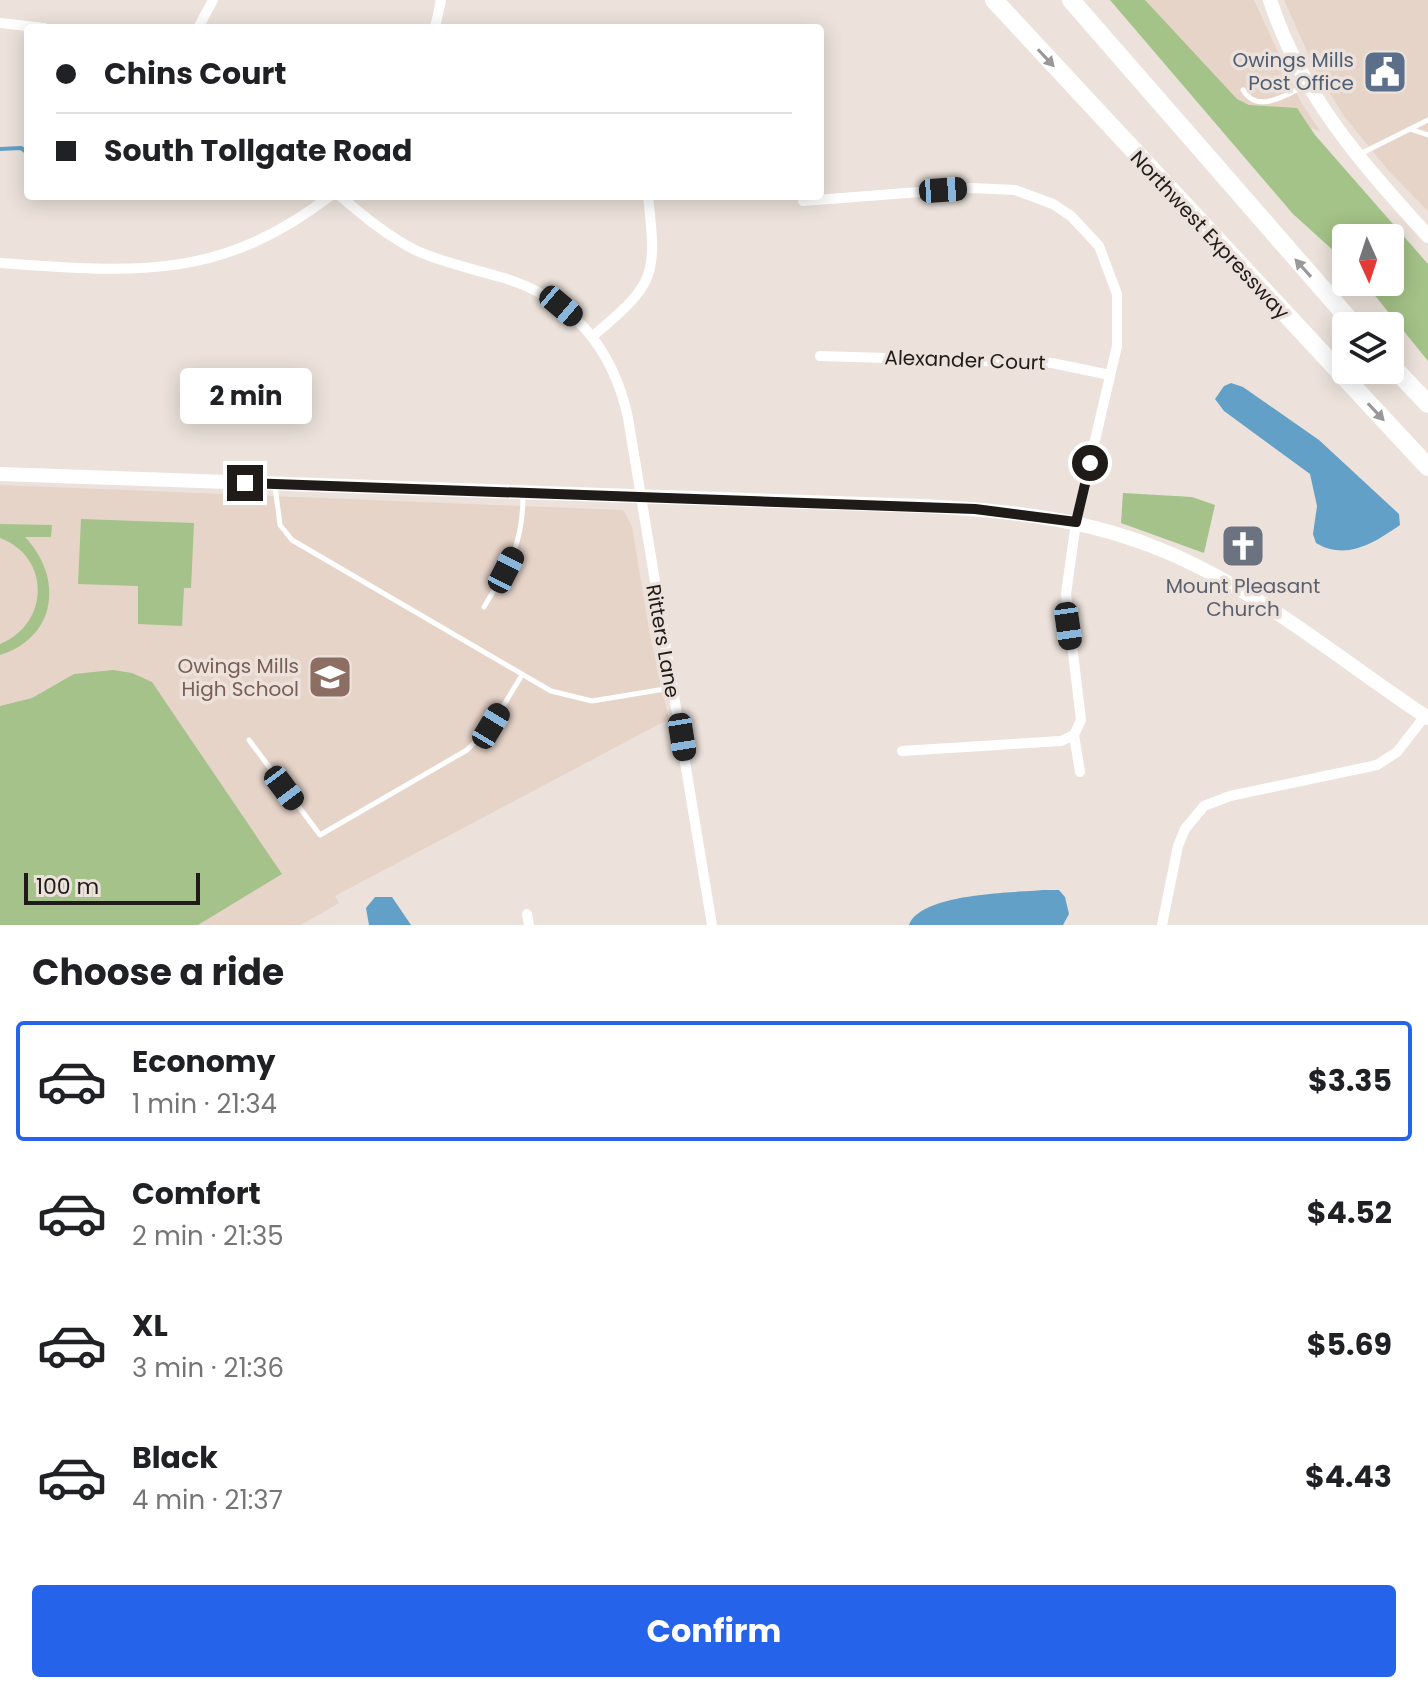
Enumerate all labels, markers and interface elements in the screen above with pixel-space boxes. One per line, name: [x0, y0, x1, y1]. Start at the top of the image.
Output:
place label: Owings Mills Post Office: [1232, 46, 1354, 97]
one-way arrow: [1037, 48, 1055, 67]
public building icon: Owings Mills Post Office: [1361, 48, 1409, 96]
text: Chins Court: [104, 52, 286, 95]
text: South Tollgate Road: [104, 129, 412, 172]
street label: Northwest Expressway: [1124, 144, 1296, 326]
car: [918, 176, 968, 204]
north arrow: [1332, 224, 1404, 296]
map controls: [1332, 224, 1404, 384]
one-way arrow: [1295, 258, 1312, 278]
car: [535, 281, 587, 331]
button: layers: [1332, 312, 1404, 384]
street label: Alexander Court: [884, 343, 1046, 377]
callout: 2 min: [179, 367, 311, 423]
text: 2 min: [209, 378, 283, 414]
one-way arrow: [1367, 402, 1385, 421]
route start: [1072, 445, 1108, 481]
route end: [227, 465, 263, 501]
church icon: Mount Pleasant Church: [1219, 522, 1267, 570]
car: [484, 543, 528, 597]
place label: Mount Pleasant Church: [1166, 572, 1320, 623]
street label: Ritters Lane: [639, 582, 687, 700]
car: [1053, 601, 1083, 651]
place label: Owings Mills High School: [177, 652, 299, 703]
school or university icon: Owings Mills High School: [306, 653, 354, 701]
car: [468, 699, 514, 753]
car: [666, 711, 698, 763]
car: [260, 762, 308, 814]
scale bar: [24, 869, 200, 905]
text: 100 m: [36, 871, 99, 902]
text: Choose a ride: [32, 947, 284, 998]
text: Economy: [132, 1040, 276, 1083]
icon: car: [36, 1045, 108, 1117]
text: $3.35: [1308, 1059, 1392, 1102]
text: 1 min · 21:34: [132, 1086, 277, 1122]
text: Comfort: [132, 1172, 261, 1215]
icon: car: [36, 1177, 108, 1249]
text: $4.52: [1307, 1191, 1392, 1234]
text: 2 min · 21:35: [132, 1218, 284, 1254]
text: XL: [132, 1304, 168, 1347]
icon: car: [36, 1309, 108, 1381]
text: $5.69: [1307, 1323, 1392, 1366]
text: 3 min · 21:36: [132, 1350, 284, 1386]
text: Black: [132, 1436, 218, 1479]
icon: car: [36, 1441, 108, 1513]
text: $4.43: [1305, 1455, 1392, 1498]
text: 4 min · 21:37: [132, 1482, 283, 1518]
button: Confirm: [32, 1585, 1396, 1677]

